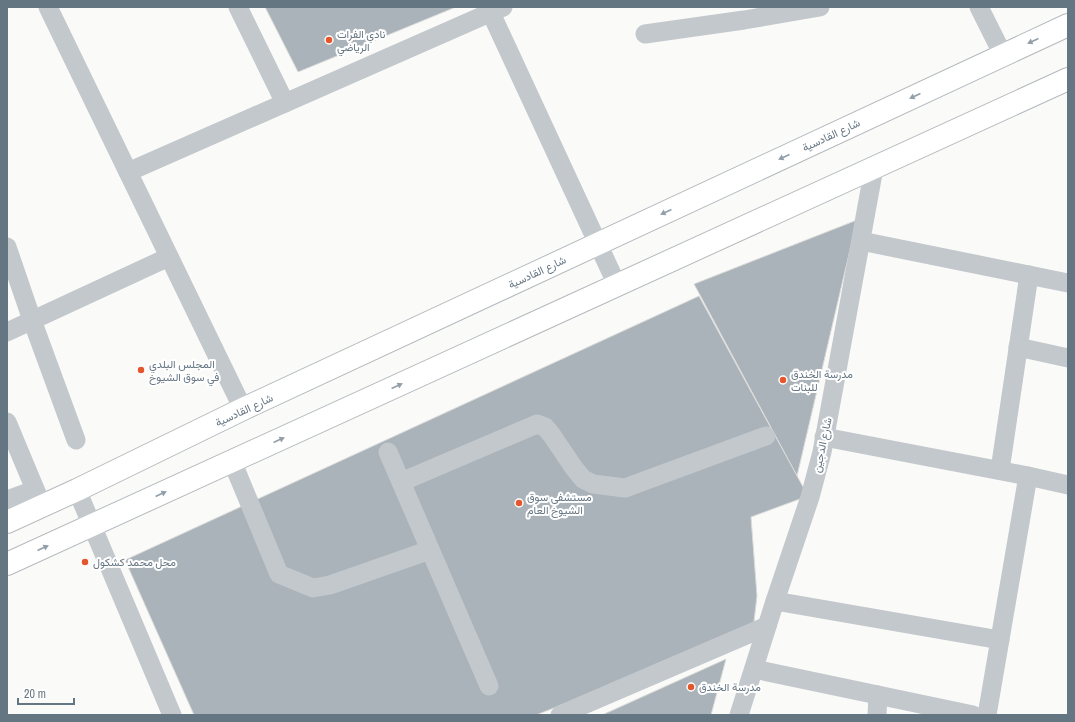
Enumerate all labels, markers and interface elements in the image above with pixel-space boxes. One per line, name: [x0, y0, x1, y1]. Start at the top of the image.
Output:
place label: نادي الفرات الرياضي: [337, 27, 385, 57]
marker: نادي الفرات الرياضي: [324, 35, 334, 45]
one-way arrow: [1027, 38, 1038, 44]
one-way arrow: [909, 93, 920, 99]
street label: شارع القادسية: [800, 115, 863, 155]
one-way arrow: [779, 154, 790, 160]
one-way arrow: [661, 209, 672, 215]
street label: شارع القادسية: [506, 252, 569, 292]
place label: المجلس البلدي في سوق الشيوخ: [149, 357, 219, 387]
marker: المجلس البلدي في سوق الشيوخ: [136, 365, 146, 375]
place label: مدرسة الخندق للبنات: [791, 367, 853, 394]
marker: مدرسة الخندق للبنات: [778, 375, 788, 385]
one-way arrow: [392, 383, 403, 389]
street label: شارع القادسية: [213, 390, 276, 430]
street label: شارع الدجين: [809, 416, 836, 474]
one-way arrow: [273, 437, 285, 443]
place label: مستشفى سوق الشيوخ العام: [527, 490, 592, 518]
one-way arrow: [155, 491, 166, 497]
marker: مستشفى سوق الشيوخ العام: [514, 498, 524, 508]
one-way arrow: [37, 544, 49, 550]
place label: محل محمد كشكول: [93, 555, 176, 569]
marker: محل محمد كشكول: [80, 557, 90, 567]
scale bar: [18, 680, 74, 706]
place label: مدرسة الخندق: [699, 680, 761, 694]
marker: مدرسة الخندق: [686, 682, 696, 692]
text: 20 m: [24, 686, 46, 702]

